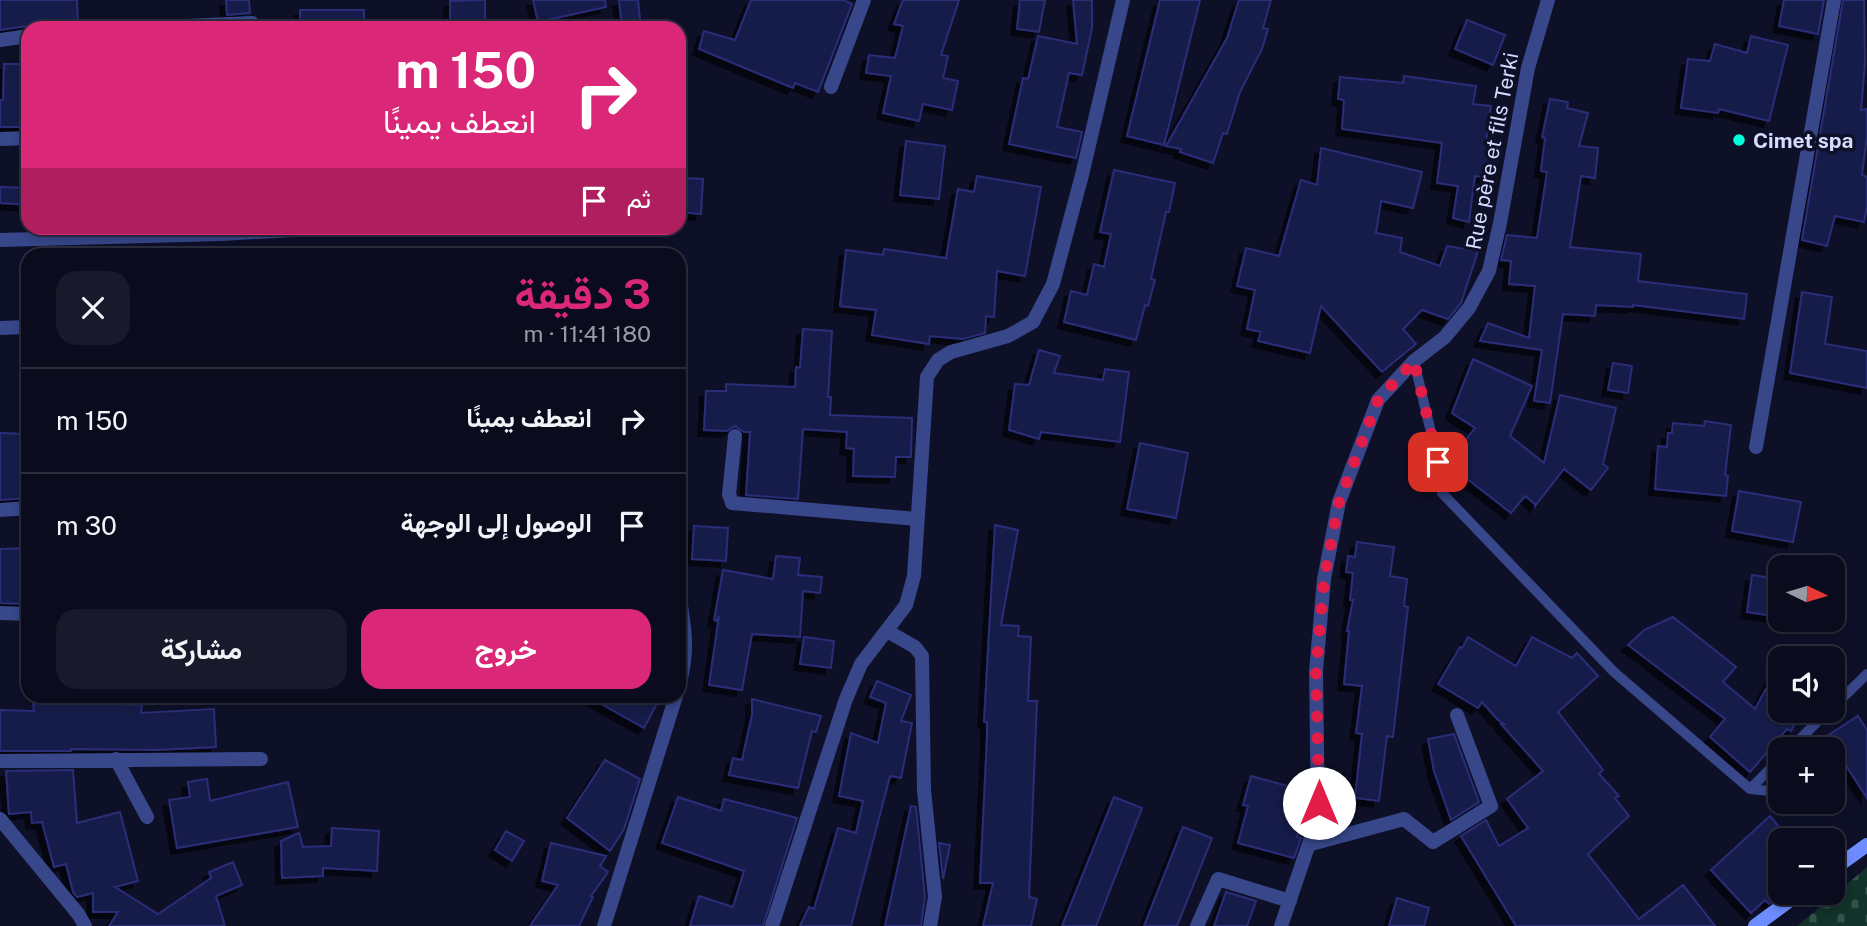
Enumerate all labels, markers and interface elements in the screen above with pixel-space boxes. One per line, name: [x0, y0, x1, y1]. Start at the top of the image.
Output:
text: 150 m: [395, 41, 536, 99]
icon: right: [560, 49, 651, 140]
street label: Rue père et fils Terki: [1461, 50, 1523, 252]
text: انعطف يمينًا: [383, 103, 536, 140]
place label: Cimet spa: [1753, 128, 1853, 153]
marker: Cimet spa: [1731, 132, 1747, 148]
icon: arrive: [575, 182, 613, 220]
text: ثم: [627, 183, 651, 214]
text: 3 دقيقة: [515, 269, 651, 318]
button: close: [56, 271, 130, 345]
text: 180 m · 11:41: [523, 320, 651, 347]
text: انعطف يمينًا: [466, 402, 592, 433]
icon: right: [613, 402, 651, 440]
text: 150 m: [56, 405, 128, 436]
pin: [1408, 432, 1468, 492]
icon: arrive: [1419, 443, 1457, 481]
text: الوصول إلى الوجهة: [401, 507, 592, 538]
icon: arrive: [613, 507, 651, 545]
text: 30 m: [56, 510, 117, 541]
north arrow: [1768, 555, 1844, 632]
map controls: [1768, 555, 1845, 905]
button: مشاركة: [56, 609, 347, 689]
button: خروج: [361, 609, 651, 689]
button: sound: [1768, 646, 1845, 723]
button: +: [1768, 737, 1845, 814]
position arrow: [1282, 766, 1356, 840]
button: −: [1768, 828, 1845, 905]

